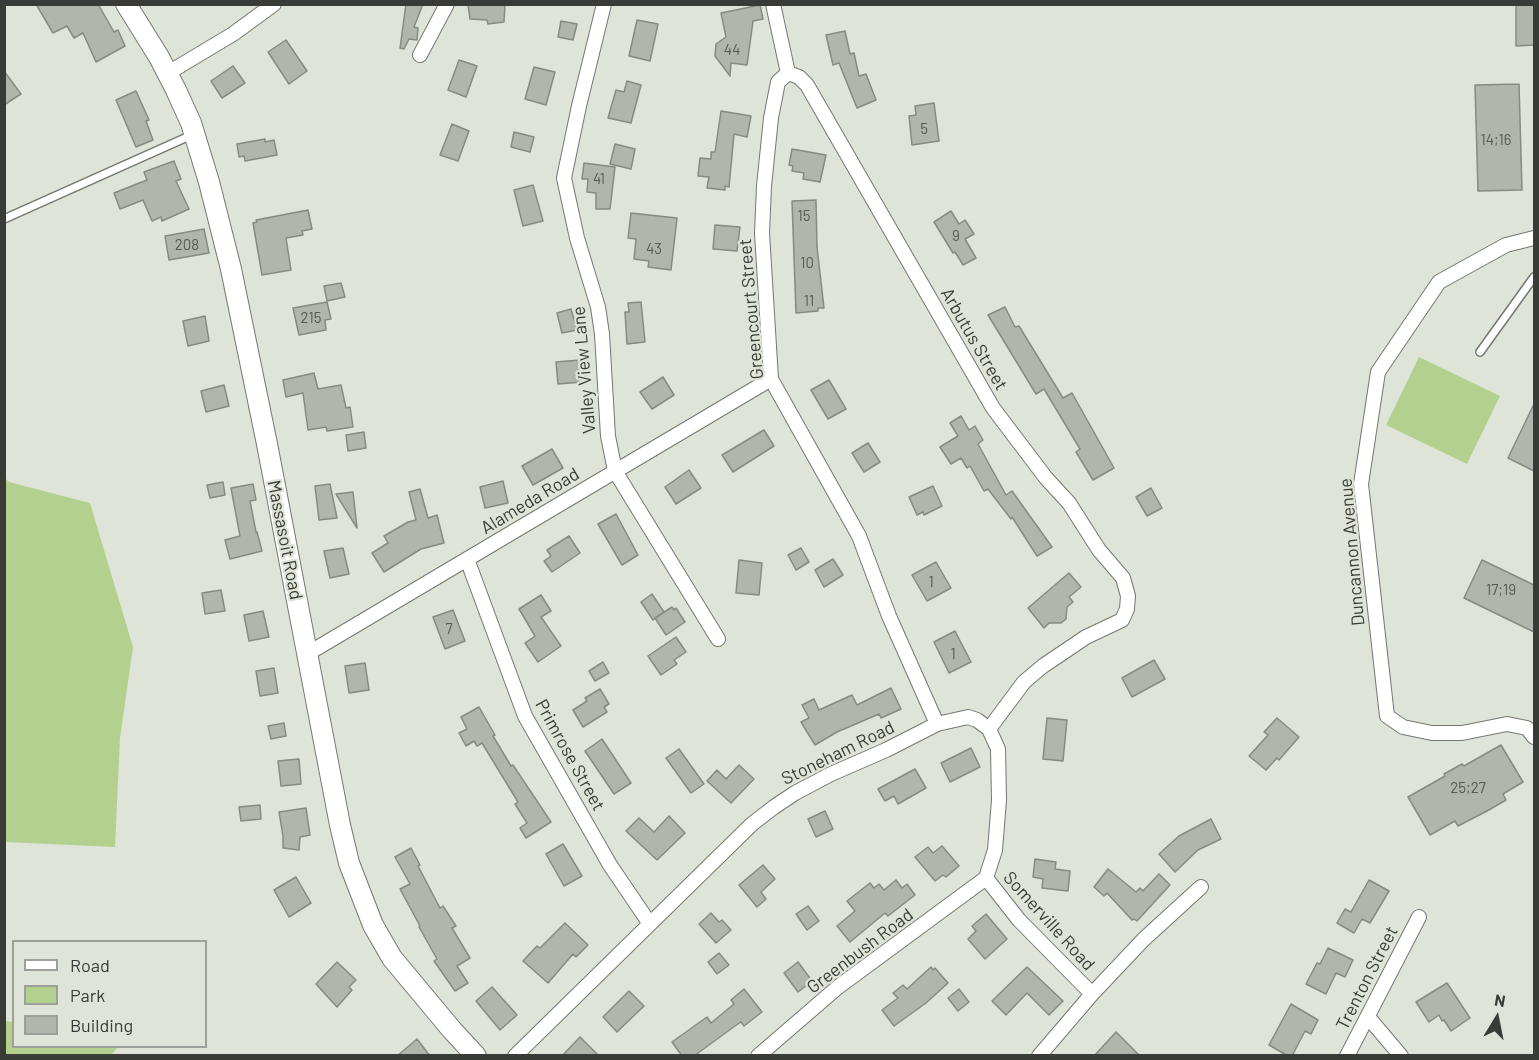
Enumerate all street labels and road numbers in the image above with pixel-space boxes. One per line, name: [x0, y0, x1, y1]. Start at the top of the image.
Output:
street label: Greencourt Street: [734, 238, 768, 380]
street label: Arbutus Street: [936, 284, 1012, 394]
street label: Valley View Lane: [568, 305, 600, 435]
street label: Alameda Road: [477, 463, 583, 539]
street label: Duncannon Avenue: [1335, 477, 1369, 627]
street label: Massasoit Road: [263, 478, 307, 602]
street label: Primrose Street: [531, 696, 609, 814]
street label: Stoneham Road: [778, 716, 898, 790]
street label: Somerville Road: [999, 867, 1099, 975]
street label: Greenbush Road: [803, 904, 917, 998]
street label: Trenton Street: [1332, 922, 1402, 1034]

